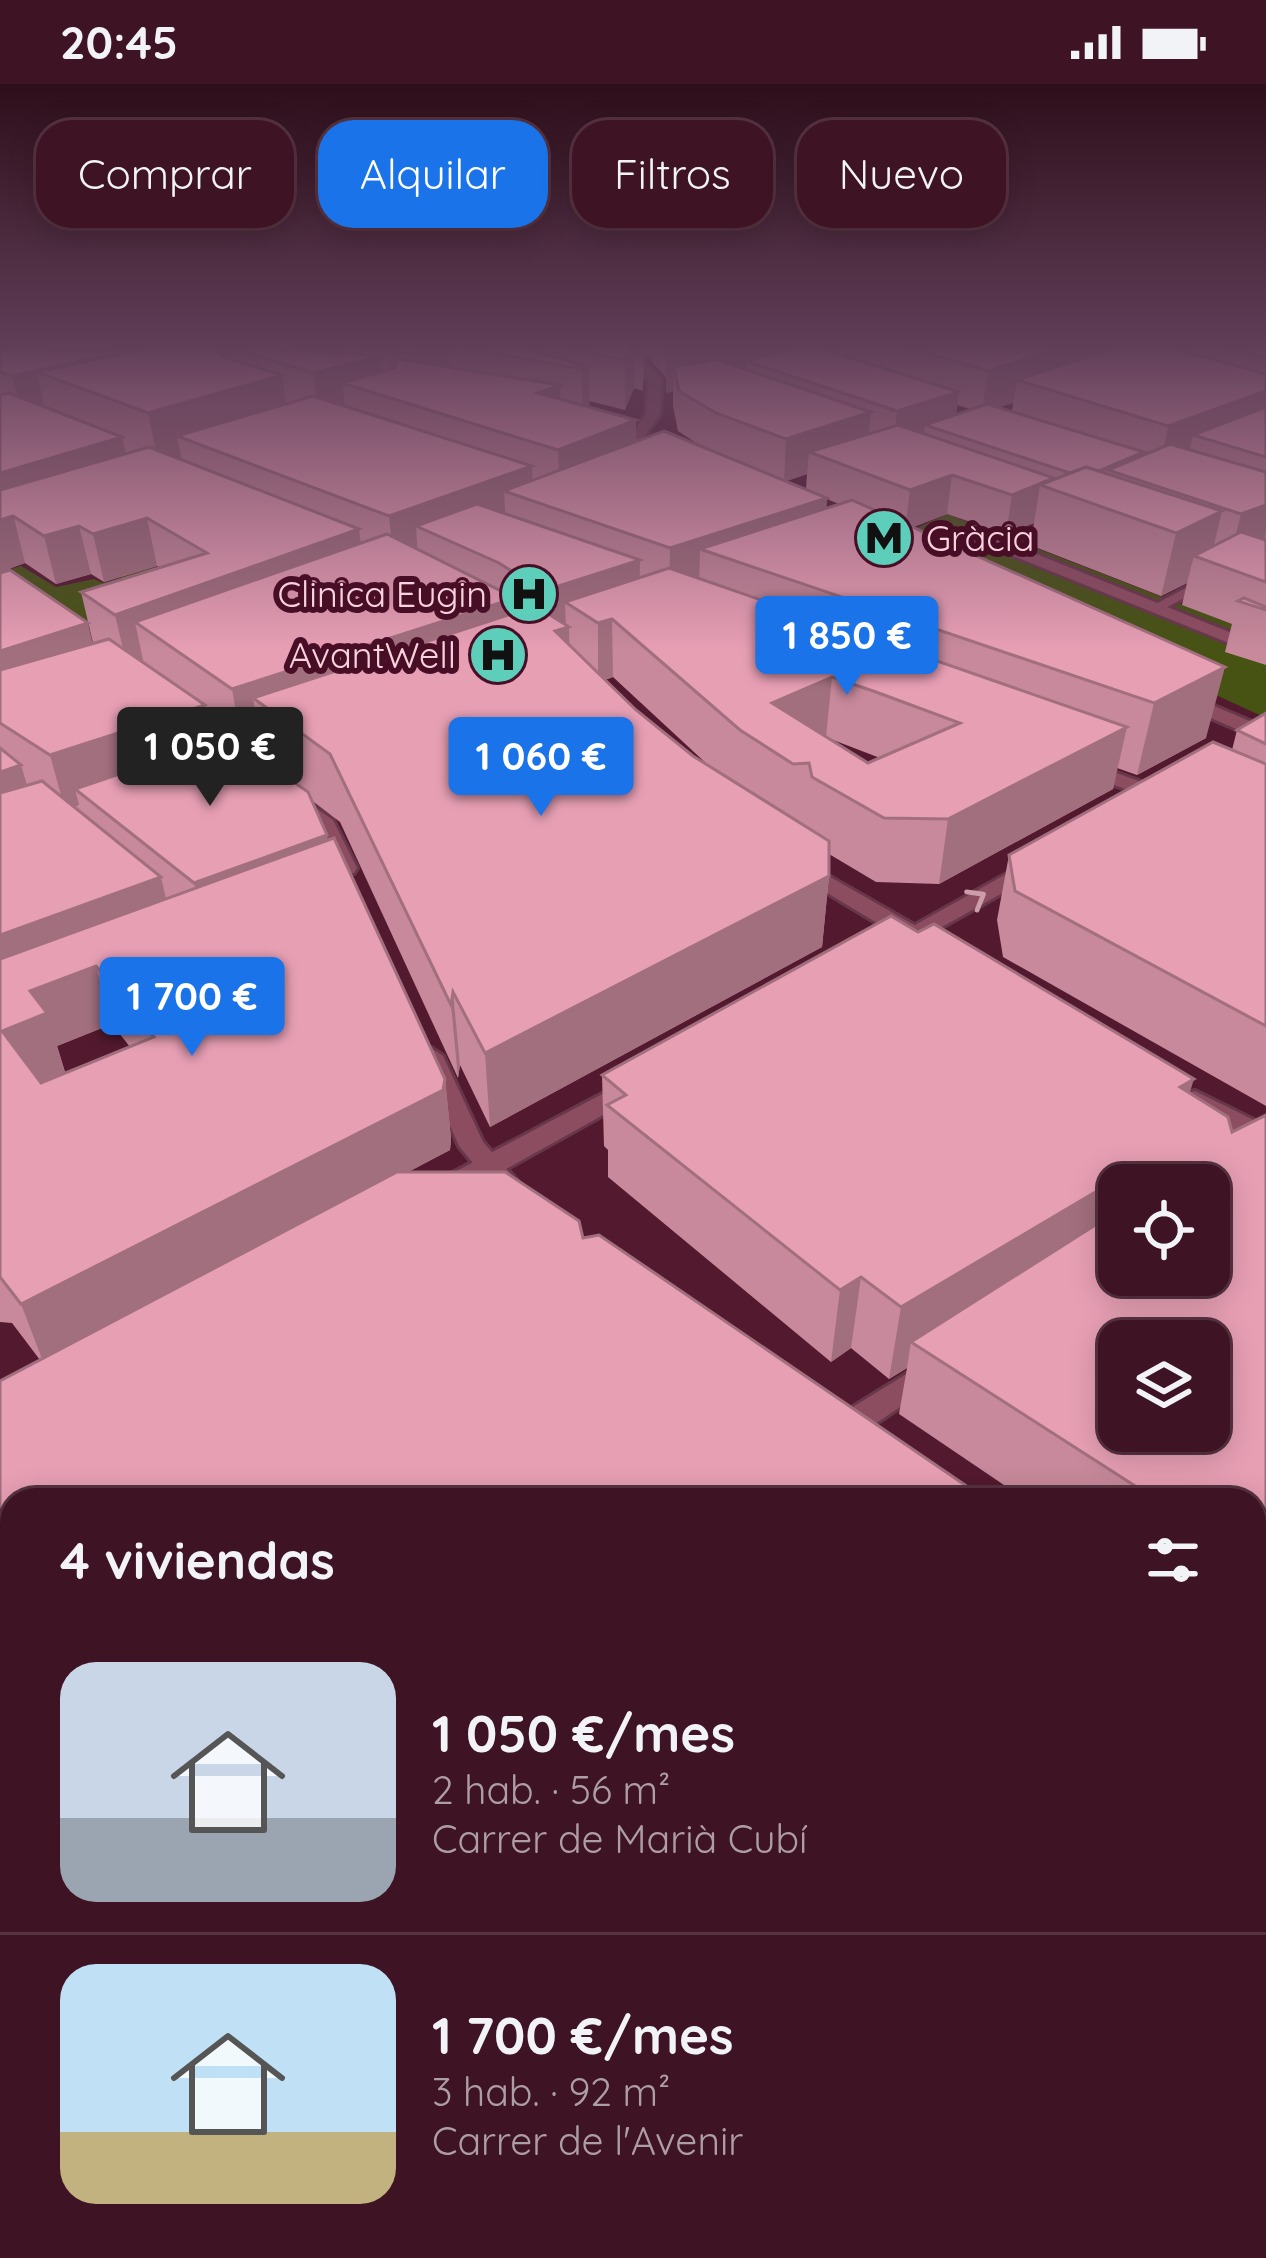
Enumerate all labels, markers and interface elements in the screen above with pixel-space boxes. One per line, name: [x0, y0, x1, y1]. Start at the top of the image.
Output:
text: 20:45: [60, 14, 178, 70]
chip: Comprar: [36, 120, 294, 228]
chip: Alquilar: [318, 120, 548, 228]
chip: Filtros: [572, 120, 773, 228]
chip: Nuevo: [797, 120, 1006, 228]
metro station icon: Gràcia: [853, 507, 915, 569]
place label: Gràcia: [926, 515, 1034, 560]
hospital icon: Clinica Eugin: [498, 563, 560, 625]
place label: Clinica Eugin: [278, 571, 487, 616]
pin: 1 850 €: [736, 596, 958, 698]
text: 1 850 €: [782, 610, 912, 659]
hospital icon: AvantWell: [467, 624, 529, 686]
place label: AvantWell: [289, 632, 456, 677]
pin: 1 050 €: [99, 707, 321, 809]
pin: 1 060 €: [430, 717, 652, 819]
text: 1 050 €: [144, 721, 276, 770]
text: 1 060 €: [476, 731, 606, 780]
one-way arrow: [964, 889, 986, 912]
pin: 1 700 €: [81, 957, 303, 1059]
text: 1 700 €: [127, 971, 257, 1020]
map controls: [1098, 1164, 1230, 1452]
button: locate: [1098, 1164, 1230, 1296]
button: layers: [1098, 1320, 1230, 1452]
icon: filters: [1140, 1527, 1206, 1593]
text: 4 viviendas: [60, 1528, 335, 1592]
text: 1 050 €/mes: [432, 1701, 735, 1765]
icon: home: [156, 1710, 300, 1854]
text: 2 hab. · 56 m²: [432, 1765, 670, 1814]
text: Carrer de Marià Cubí: [432, 1814, 807, 1863]
text: 1 700 €/mes: [432, 2003, 734, 2067]
icon: home: [156, 2012, 300, 2156]
text: 3 hab. · 92 m²: [432, 2067, 670, 2116]
text: Carrer de l'Avenir: [432, 2116, 743, 2165]

